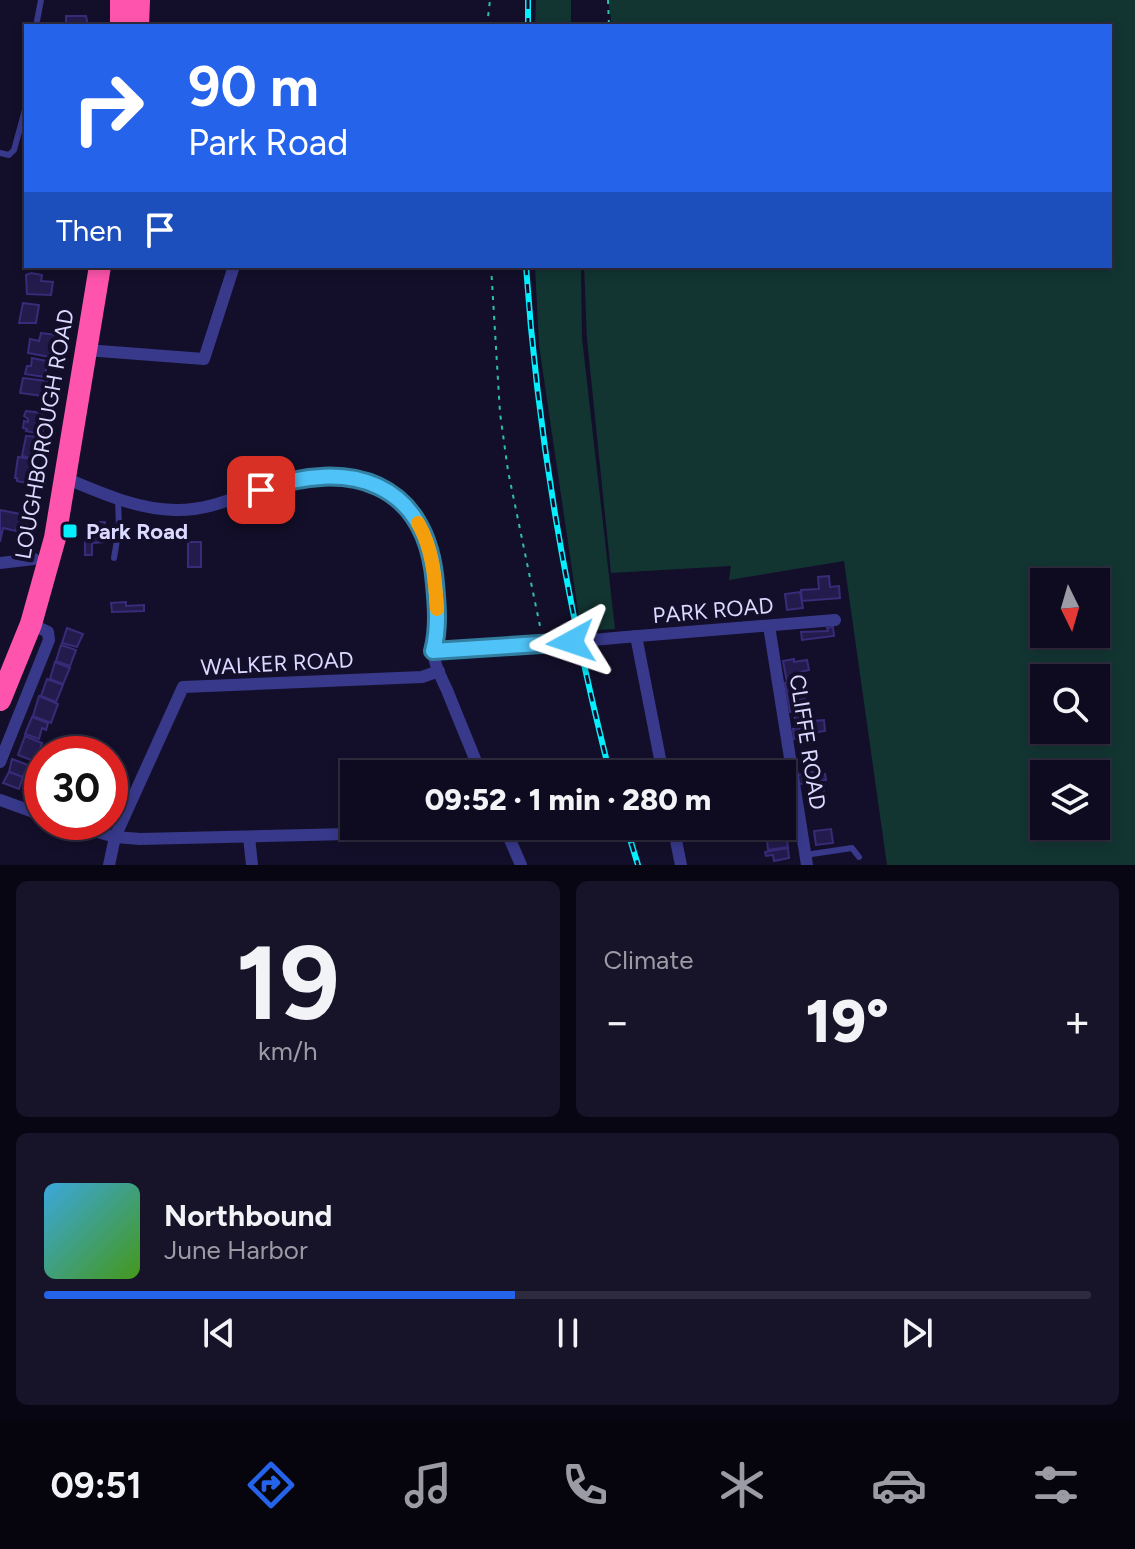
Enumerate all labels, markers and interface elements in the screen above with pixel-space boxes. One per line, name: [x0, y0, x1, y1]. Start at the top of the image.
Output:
text: 90 m: [188, 53, 319, 120]
icon: right: [56, 56, 160, 160]
text: Park Road: [188, 121, 348, 164]
icon: arrive: [138, 208, 182, 252]
text: Then: [56, 212, 122, 249]
street label: LOUGHBOROUGH ROAD: [9, 307, 80, 561]
pin: [227, 456, 295, 524]
icon: arrive: [239, 468, 283, 512]
place label: Park Road: [86, 518, 188, 545]
marker: Park Road: [61, 522, 79, 540]
north arrow: [1030, 568, 1110, 648]
map controls: [1030, 568, 1110, 840]
street label: PARK ROAD: [652, 592, 775, 629]
position arrow: [529, 600, 613, 684]
street label: WALKER ROAD: [200, 646, 354, 681]
button: search: [1030, 664, 1110, 744]
street label: CLIFFE ROAD: [783, 673, 832, 812]
speed limit sign: 30: [24, 736, 128, 840]
button: layers: [1030, 760, 1110, 840]
text: 09:52 · 1 min · 280 m: [425, 781, 711, 818]
text: 19: [236, 920, 340, 1045]
text: Climate: [604, 944, 693, 976]
text: 19°: [805, 985, 889, 1057]
text: −: [604, 995, 631, 1048]
text: +: [1064, 995, 1091, 1048]
text: km/h: [258, 1035, 317, 1067]
text: Northbound: [164, 1197, 332, 1234]
text: June Harbor: [164, 1234, 308, 1266]
icon: previous: [197, 1311, 241, 1355]
icon: pause: [546, 1311, 590, 1355]
icon: next: [895, 1311, 939, 1355]
icon: directions: [243, 1457, 299, 1513]
icon: music: [400, 1457, 456, 1513]
icon: phone: [557, 1457, 613, 1513]
icon: climate: [714, 1457, 770, 1513]
icon: car: [871, 1457, 927, 1513]
icon: filters: [1028, 1457, 1084, 1513]
text: 09:51: [51, 1464, 142, 1507]

